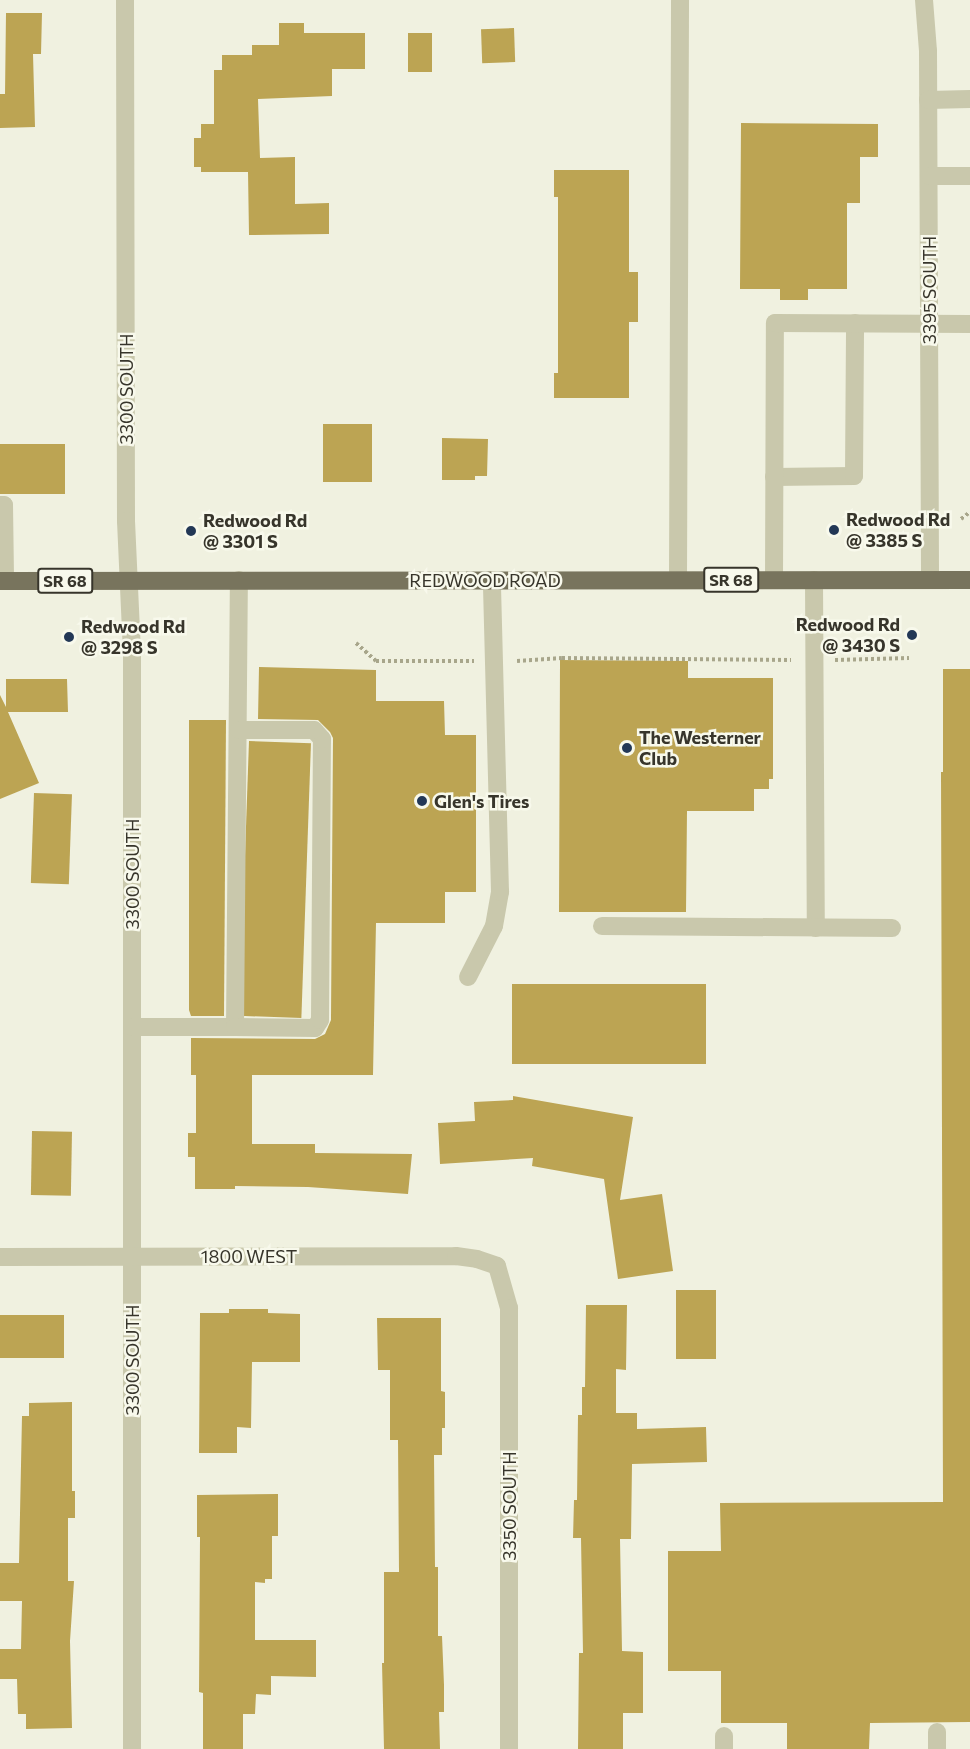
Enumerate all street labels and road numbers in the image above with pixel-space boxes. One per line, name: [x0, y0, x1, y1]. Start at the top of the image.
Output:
street label: 3395 SOUTH: [918, 236, 940, 344]
street label: 3300 SOUTH: [115, 334, 137, 444]
road number: SR 68: [702, 567, 760, 593]
road number: SR 68: [36, 568, 94, 594]
street label: REDWOOD ROAD: [409, 569, 561, 591]
street label: 3300 SOUTH: [121, 819, 143, 929]
street label: 1800 WEST: [201, 1245, 297, 1267]
street label: 3300 SOUTH: [121, 1305, 143, 1415]
street label: 3350 SOUTH: [498, 1451, 520, 1561]

